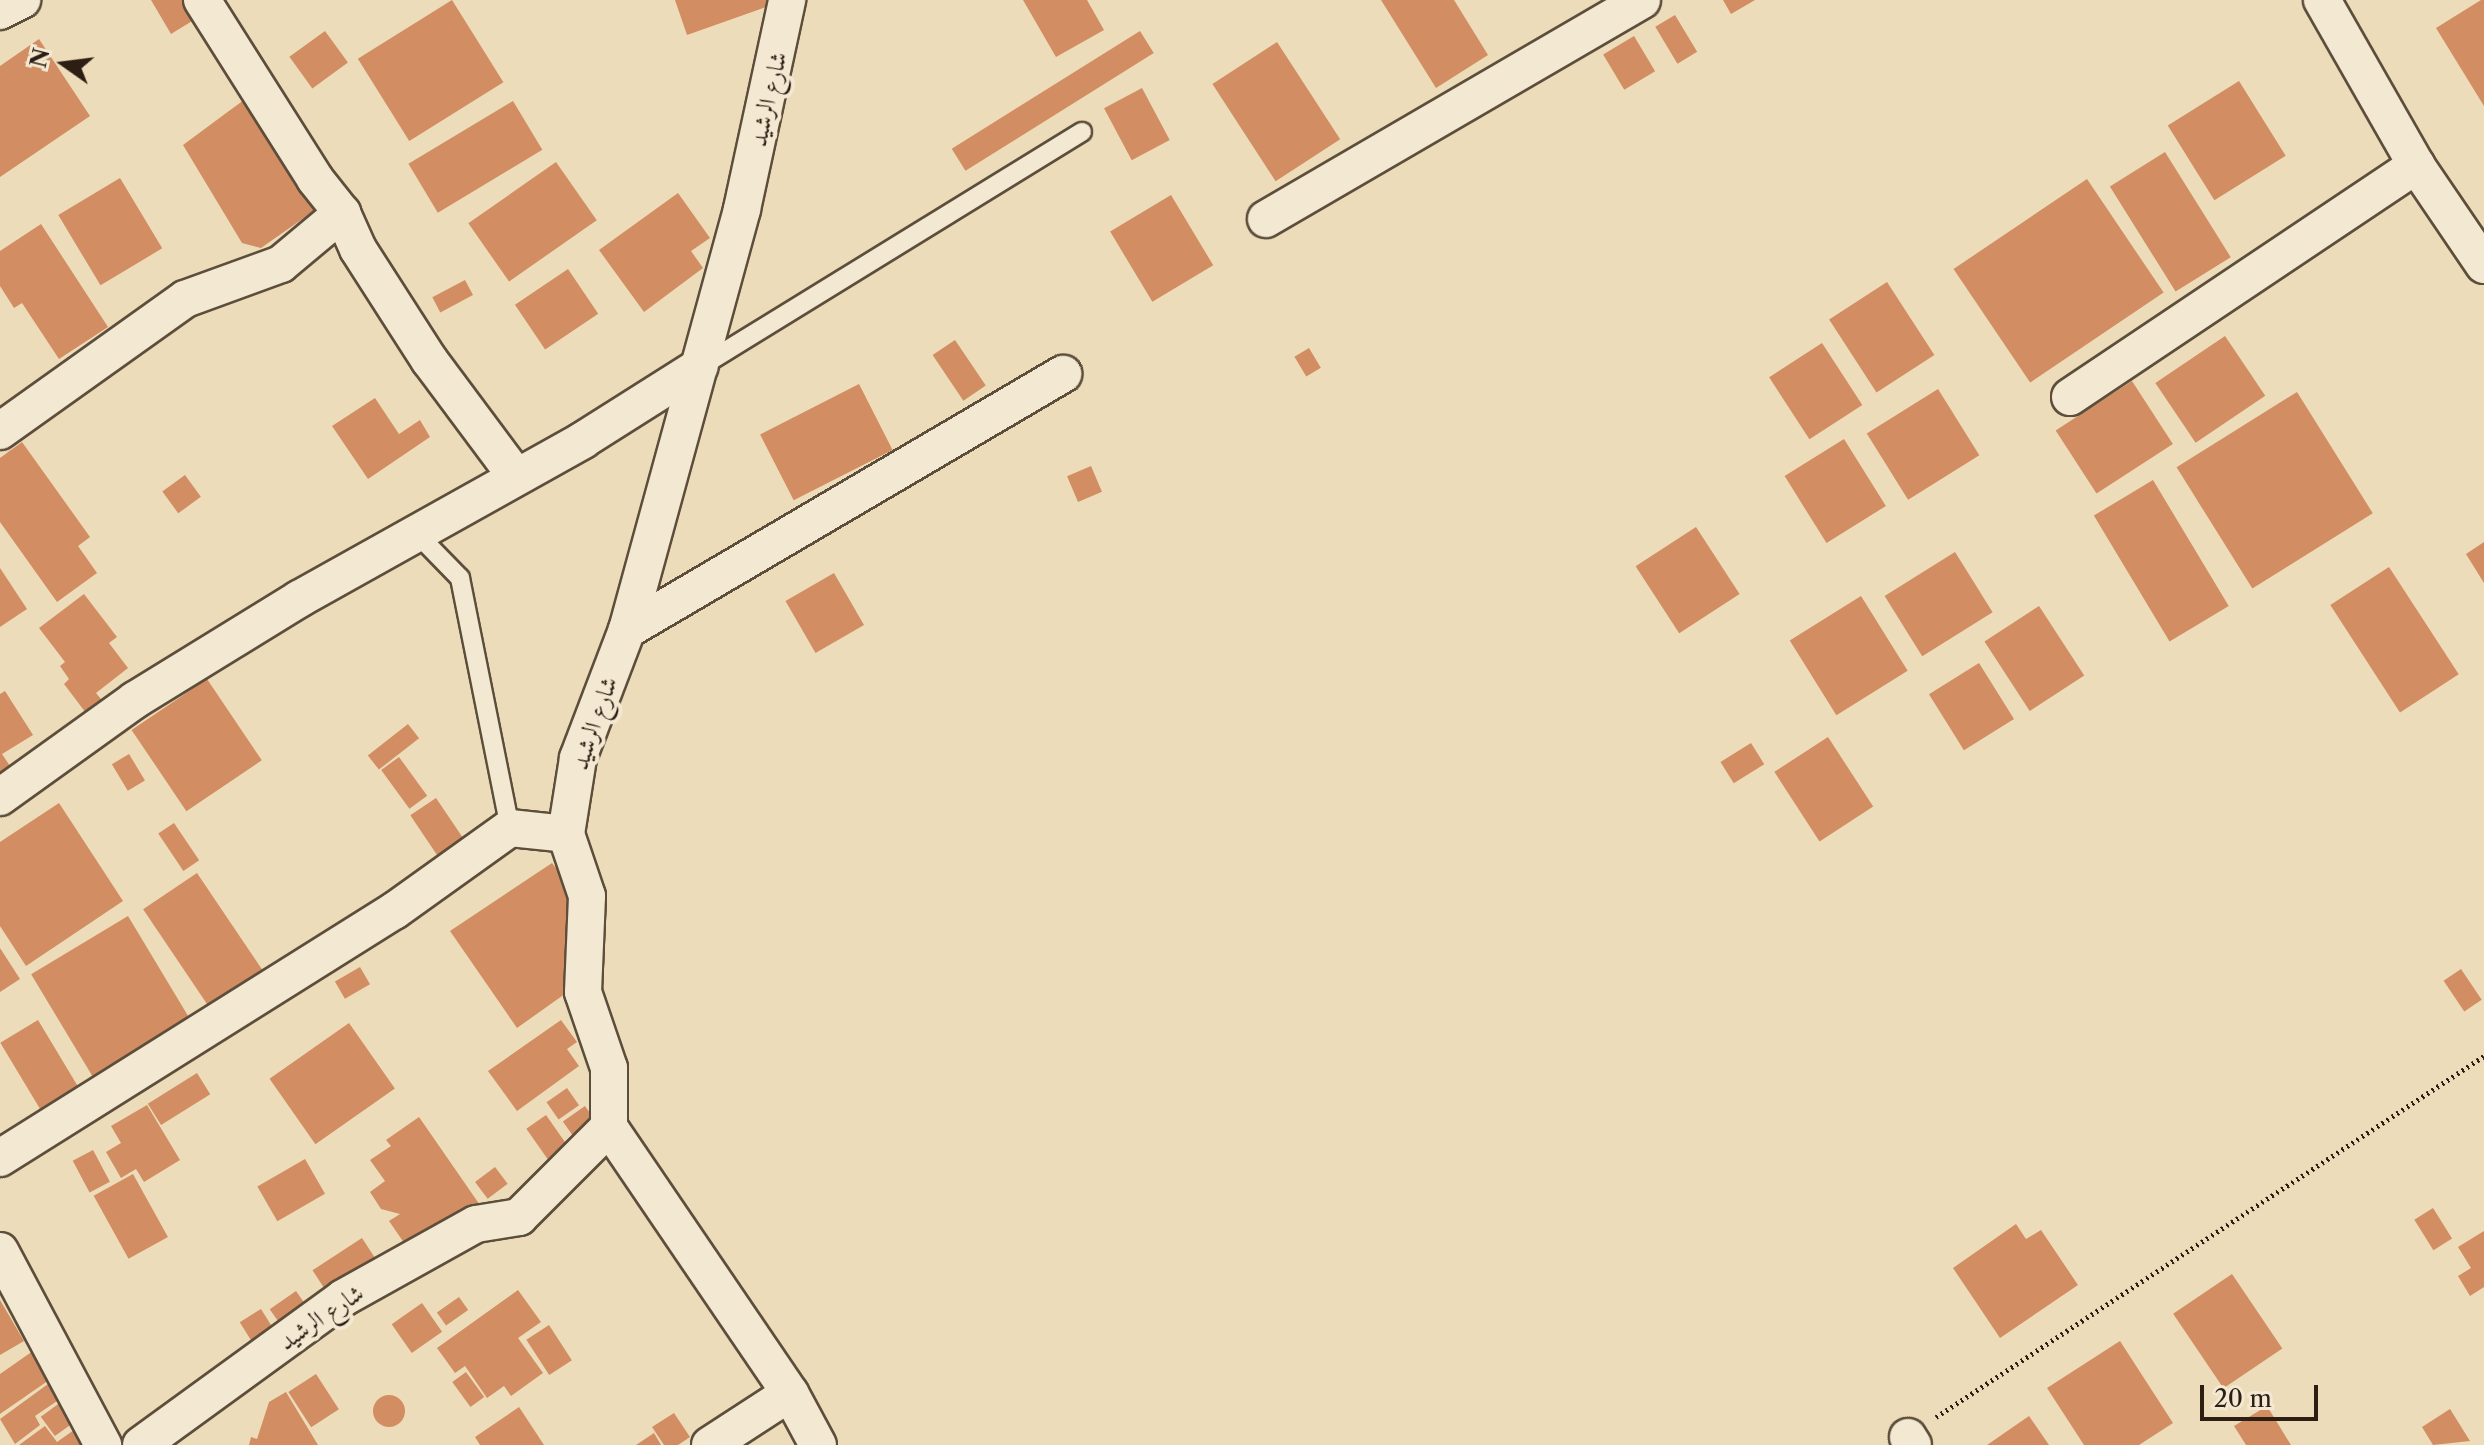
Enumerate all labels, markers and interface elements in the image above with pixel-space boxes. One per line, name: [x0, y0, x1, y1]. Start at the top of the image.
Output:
north arrow: [24, 24, 104, 104]
text: N: [25, 46, 56, 71]
street label: شارع الرشيد: [743, 49, 793, 149]
street label: شارع الرشيد: [565, 673, 623, 773]
street label: شارع الرشيد: [273, 1278, 369, 1356]
scale bar: [2204, 1369, 2322, 1419]
text: 20 m: [2214, 1384, 2272, 1413]

